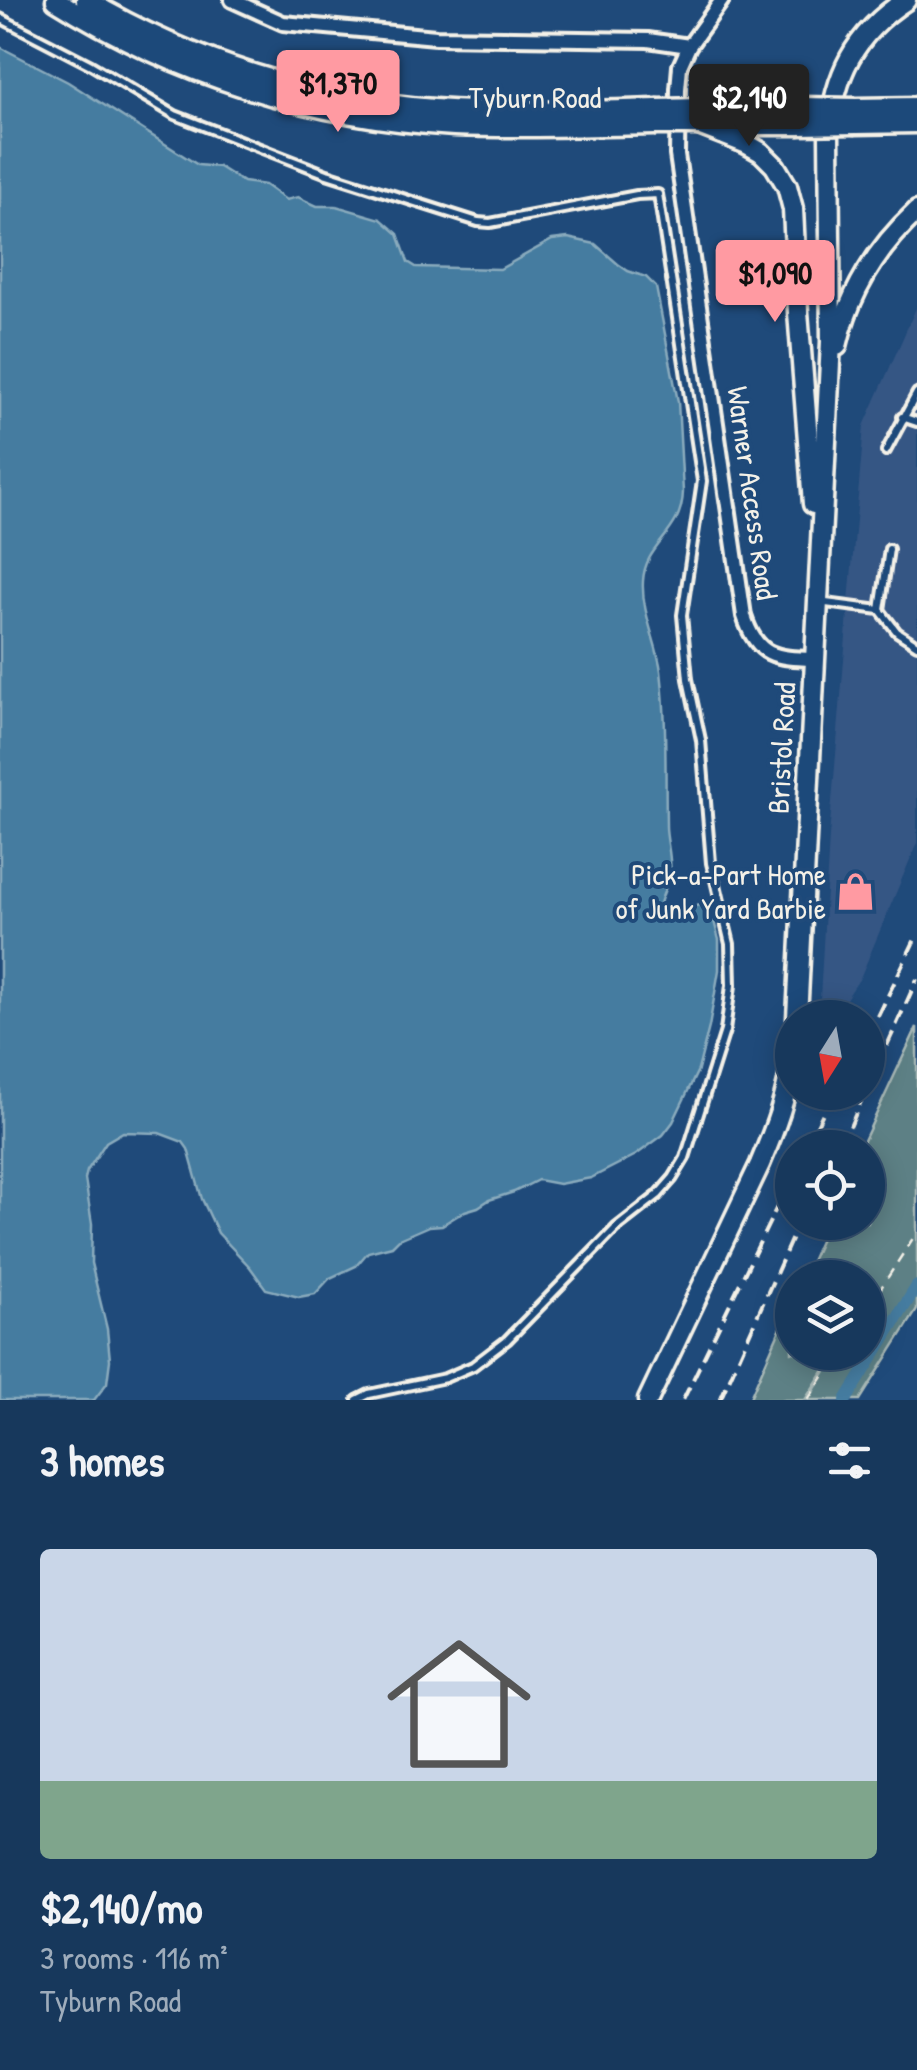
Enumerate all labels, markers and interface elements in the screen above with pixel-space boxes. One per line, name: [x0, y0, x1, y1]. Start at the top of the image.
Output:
pin: $1,370: [257, 50, 419, 135]
text: $1,370: [299, 61, 377, 104]
pin: $2,140: [668, 64, 830, 149]
text: $2,140: [711, 75, 787, 118]
street label: Tyburn Road: [469, 77, 601, 117]
pin: $1,090: [694, 240, 856, 325]
text: $1,090: [738, 251, 812, 294]
street label: Warner Access Road: [718, 384, 788, 602]
street label: Bristol Road: [758, 681, 804, 815]
place label: Pick-a-Part Home of Junk Yard Barbie: [616, 854, 826, 928]
shop icon: Pick-a-Part Home of Junk Yard Barbie: [835, 871, 877, 913]
north arrow: [775, 1000, 885, 1110]
map controls: [775, 1000, 885, 1370]
button: locate: [775, 1130, 885, 1240]
button: layers: [775, 1260, 885, 1370]
text: 3 homes: [40, 1432, 165, 1489]
icon: filters: [822, 1433, 877, 1488]
icon: home: [369, 1614, 549, 1794]
text: $2,140/mo: [40, 1879, 203, 1936]
text: 3 rooms · 116 m²: [40, 1936, 228, 1979]
text: Tyburn Road: [40, 1979, 181, 2022]

